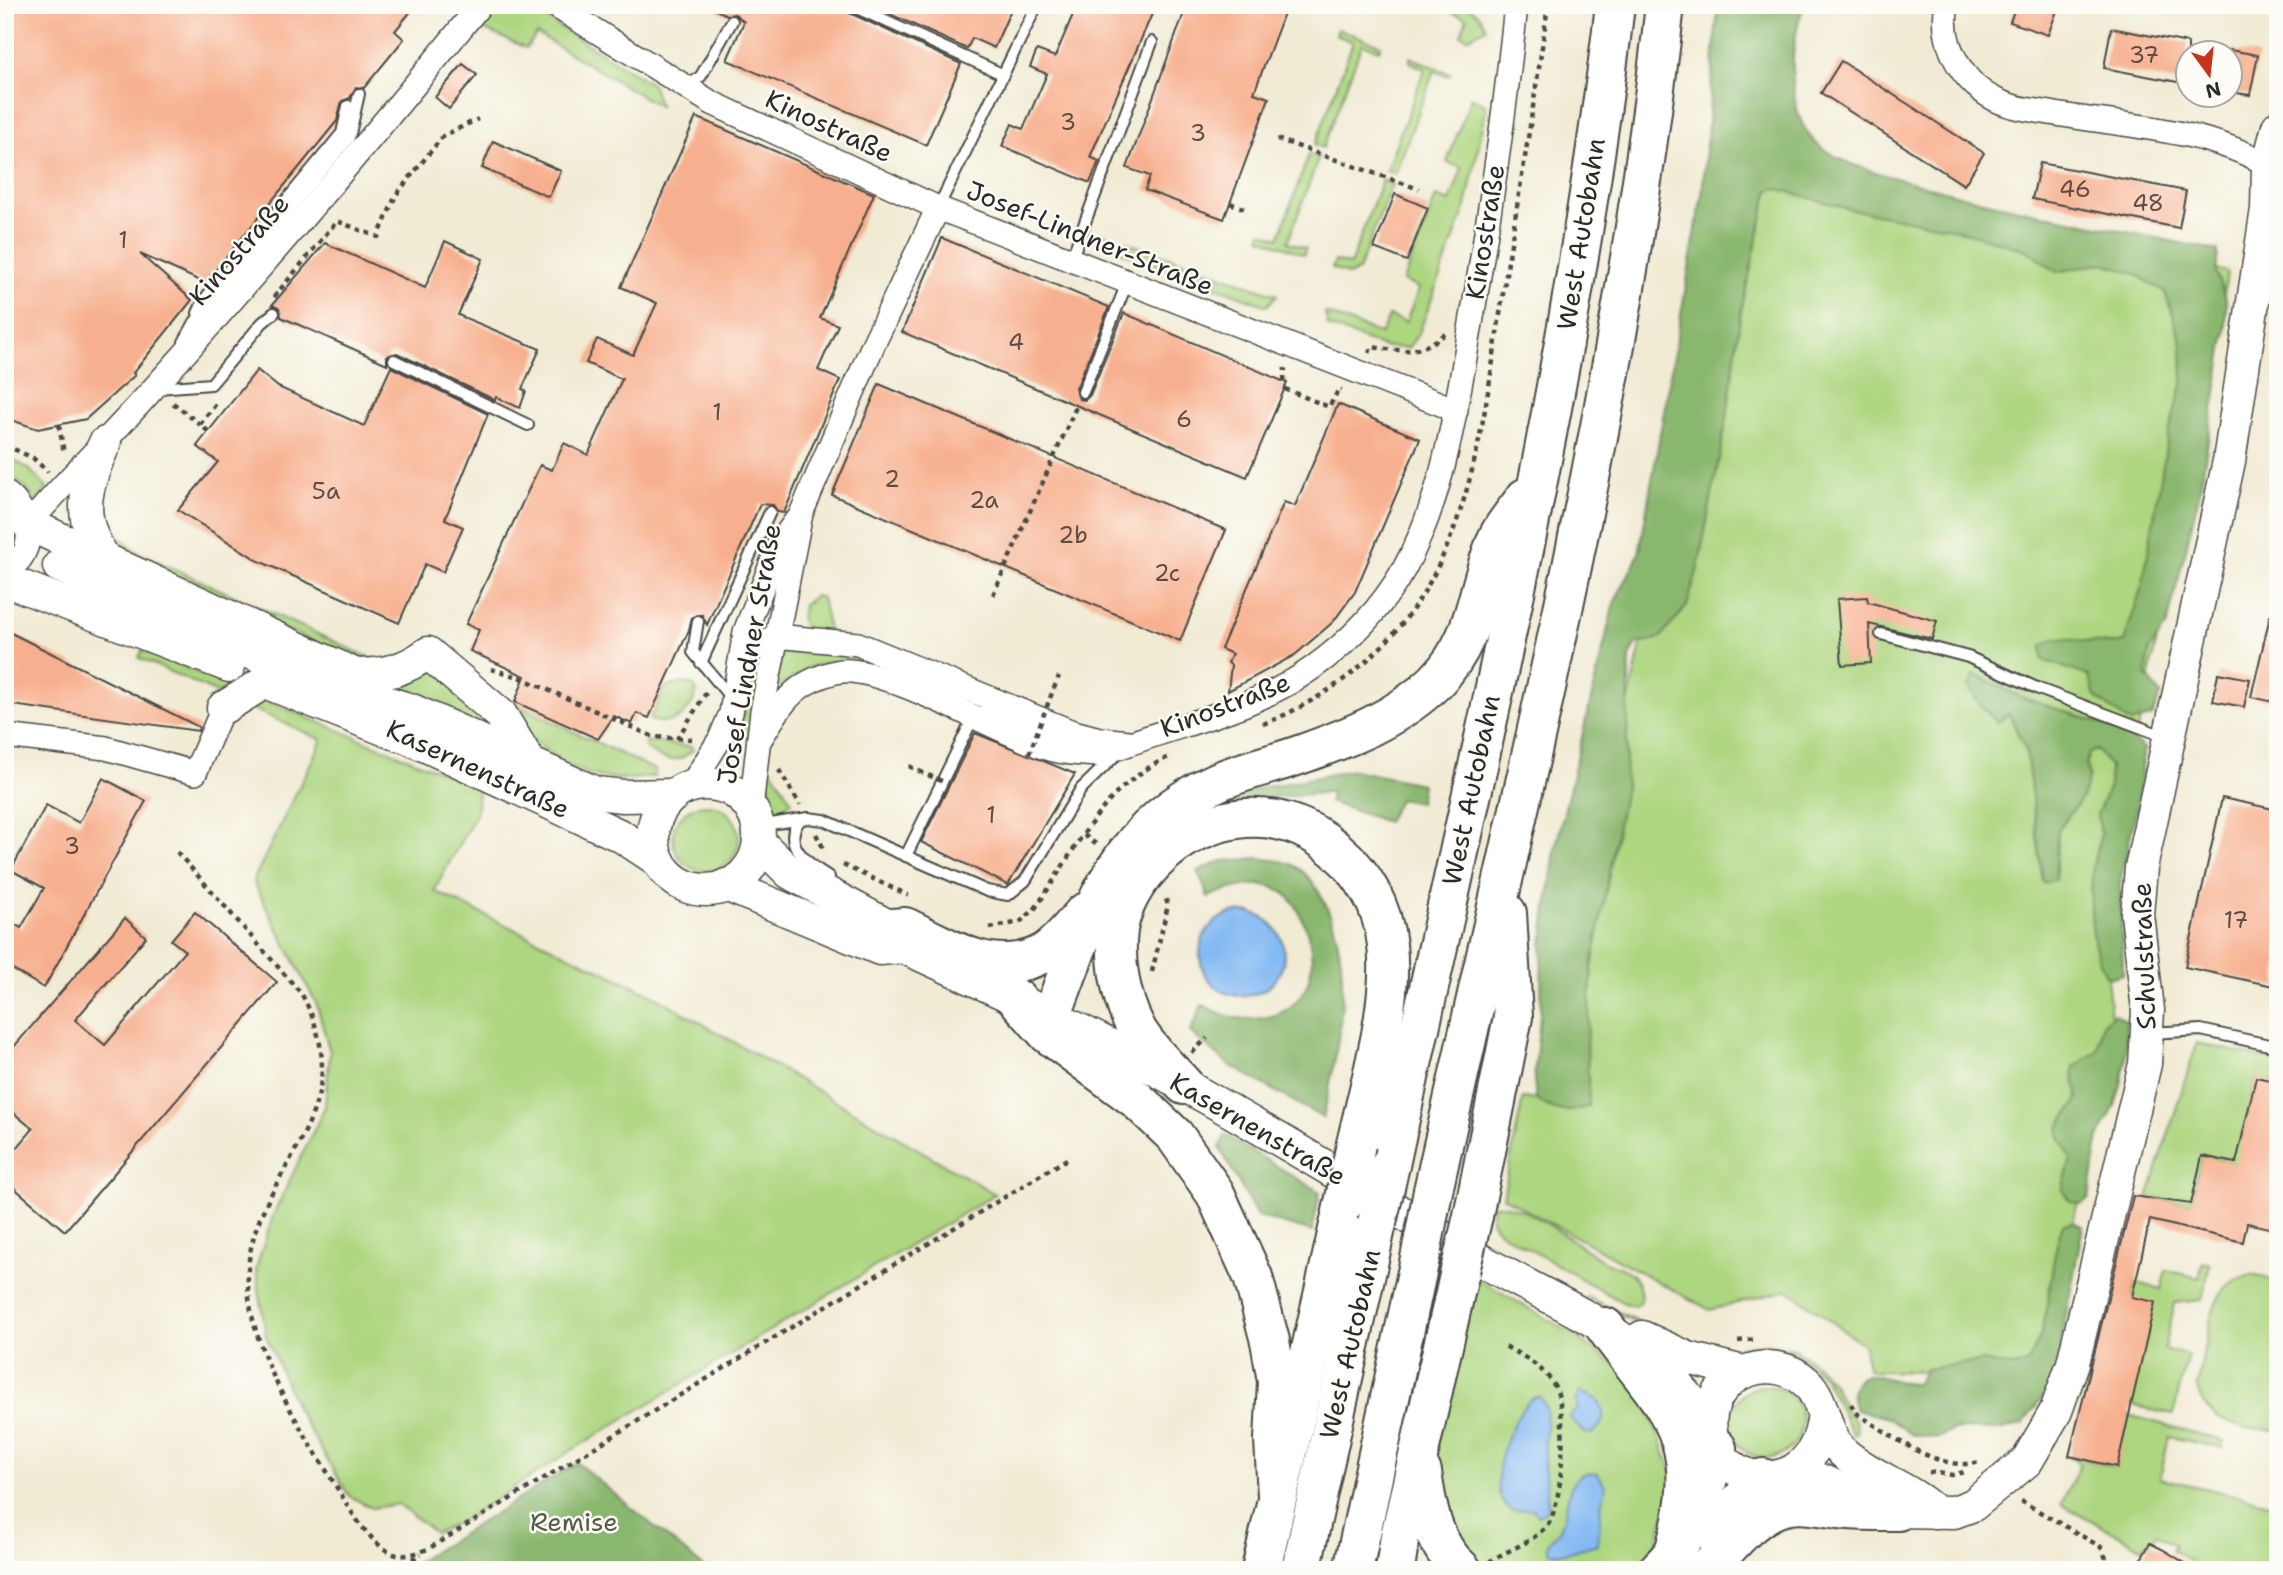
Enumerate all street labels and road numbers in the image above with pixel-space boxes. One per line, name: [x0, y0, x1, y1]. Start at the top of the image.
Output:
street label: Kinostraße: [760, 81, 898, 170]
street label: West Autobahn: [1548, 135, 1613, 332]
street label: Kinostraße: [1457, 162, 1512, 302]
street label: Josef-Lindner-Straße: [961, 172, 1219, 303]
street label: Kinostraße: [181, 187, 297, 313]
street label: Josef Lindner Straße: [708, 521, 789, 787]
street label: Kinostraße: [1155, 664, 1295, 745]
street label: West Autobahn: [1433, 691, 1508, 888]
street label: Kasernenstraße: [381, 711, 575, 826]
street label: Schulstraße: [2123, 882, 2164, 1030]
street label: Kasernenstraße: [1164, 1064, 1353, 1193]
street label: West Autobahn: [1311, 1245, 1388, 1442]

